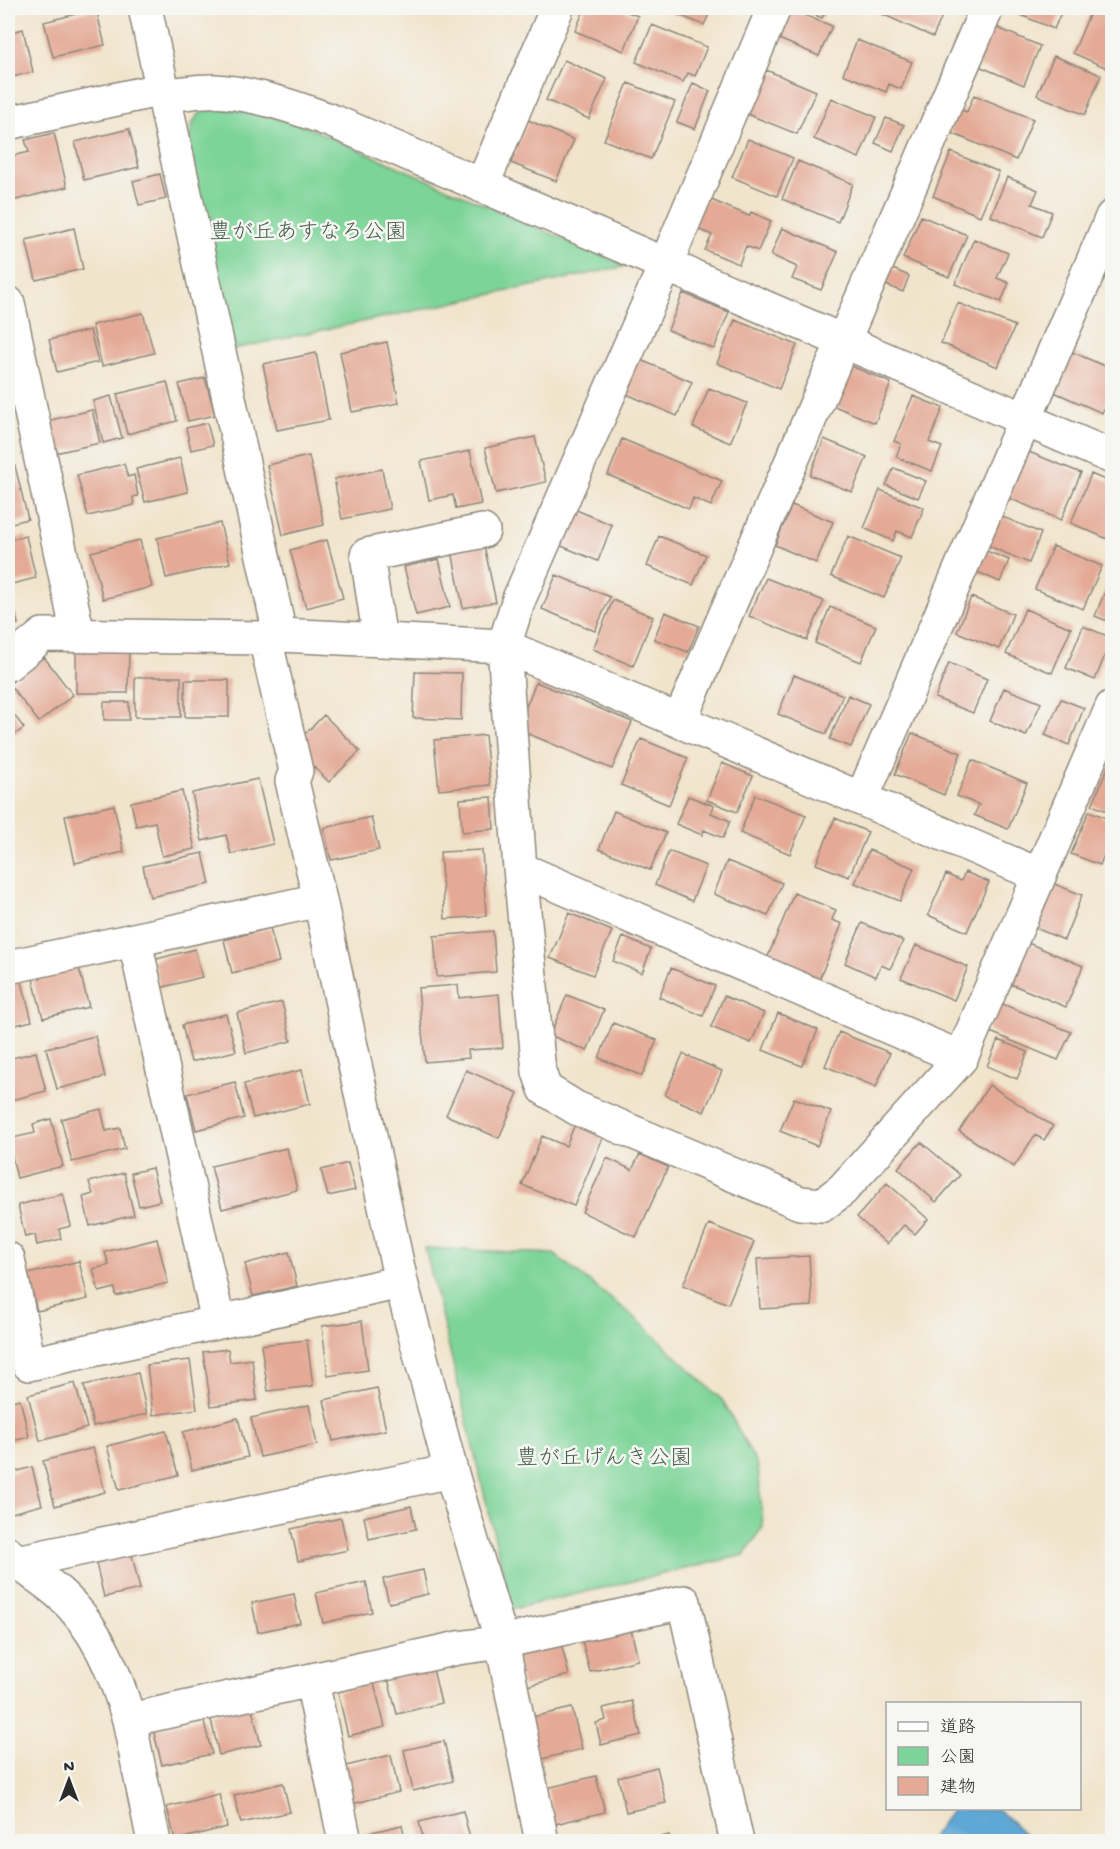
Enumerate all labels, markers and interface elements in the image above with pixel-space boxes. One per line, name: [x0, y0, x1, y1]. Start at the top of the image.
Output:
park label: 豊が丘あすなろ公園: [209, 220, 407, 247]
park label: 豊が丘げんき公園: [516, 1446, 692, 1473]
legend: [886, 1702, 1081, 1810]
text: 道路: [940, 1717, 976, 1739]
text: 公園: [940, 1748, 976, 1769]
north arrow: [39, 1750, 99, 1810]
text: N: [64, 1759, 75, 1778]
text: 建物: [940, 1777, 976, 1799]

